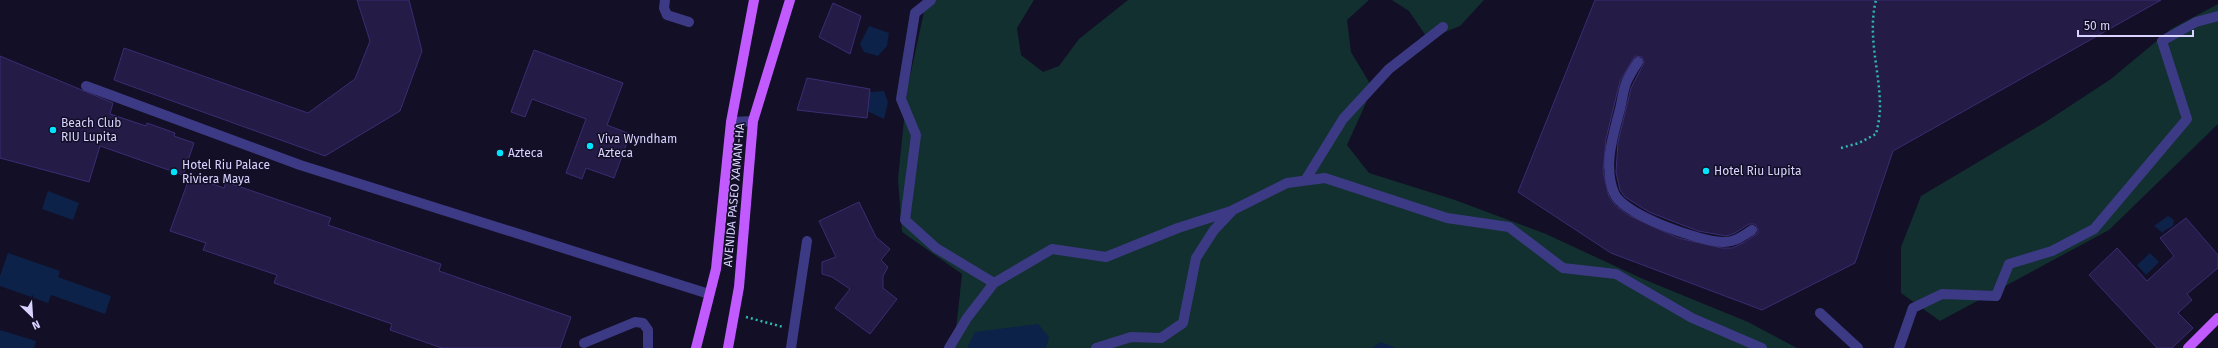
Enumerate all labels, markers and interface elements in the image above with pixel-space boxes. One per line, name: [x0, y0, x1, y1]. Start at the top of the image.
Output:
scale bar: [2078, 12, 2193, 38]
text: 50 m: [2084, 19, 2110, 33]
place label: Beach Club RIU Lupita: [61, 116, 121, 144]
street label: AVENIDA PASEO XAMAN-HA: [721, 122, 747, 267]
marker: Beach Club RIU Lupita: [48, 125, 58, 135]
place label: Viva Wyndham Azteca: [598, 132, 677, 160]
marker: Viva Wyndham Azteca: [585, 141, 595, 151]
place label: Azteca: [508, 146, 543, 160]
marker: Azteca: [495, 148, 505, 158]
place label: Hotel Riu Palace Riviera Maya: [182, 158, 270, 186]
place label: Hotel Riu Lupita: [1714, 164, 1801, 178]
marker: Hotel Riu Lupita: [1701, 166, 1711, 176]
marker: Hotel Riu Palace Riviera Maya: [169, 167, 179, 177]
north arrow: [12, 296, 52, 336]
text: N: [30, 317, 42, 332]

